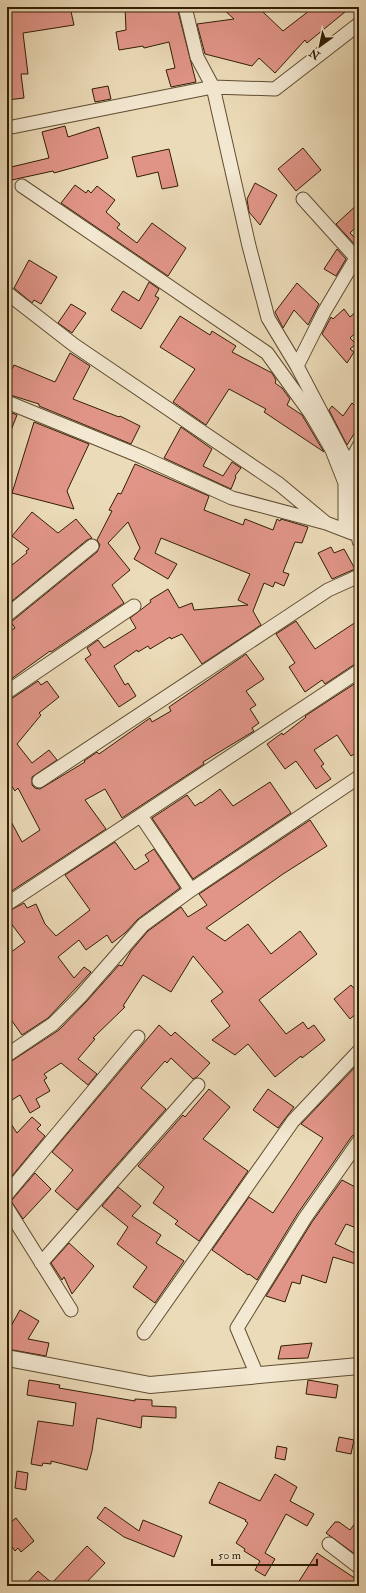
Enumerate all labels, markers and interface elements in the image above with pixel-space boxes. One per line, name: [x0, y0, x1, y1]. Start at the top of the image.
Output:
north arrow: [300, 26, 340, 66]
text: N: [306, 45, 323, 63]
scale bar: [212, 1541, 317, 1567]
text: 50 m: [218, 1548, 242, 1563]

